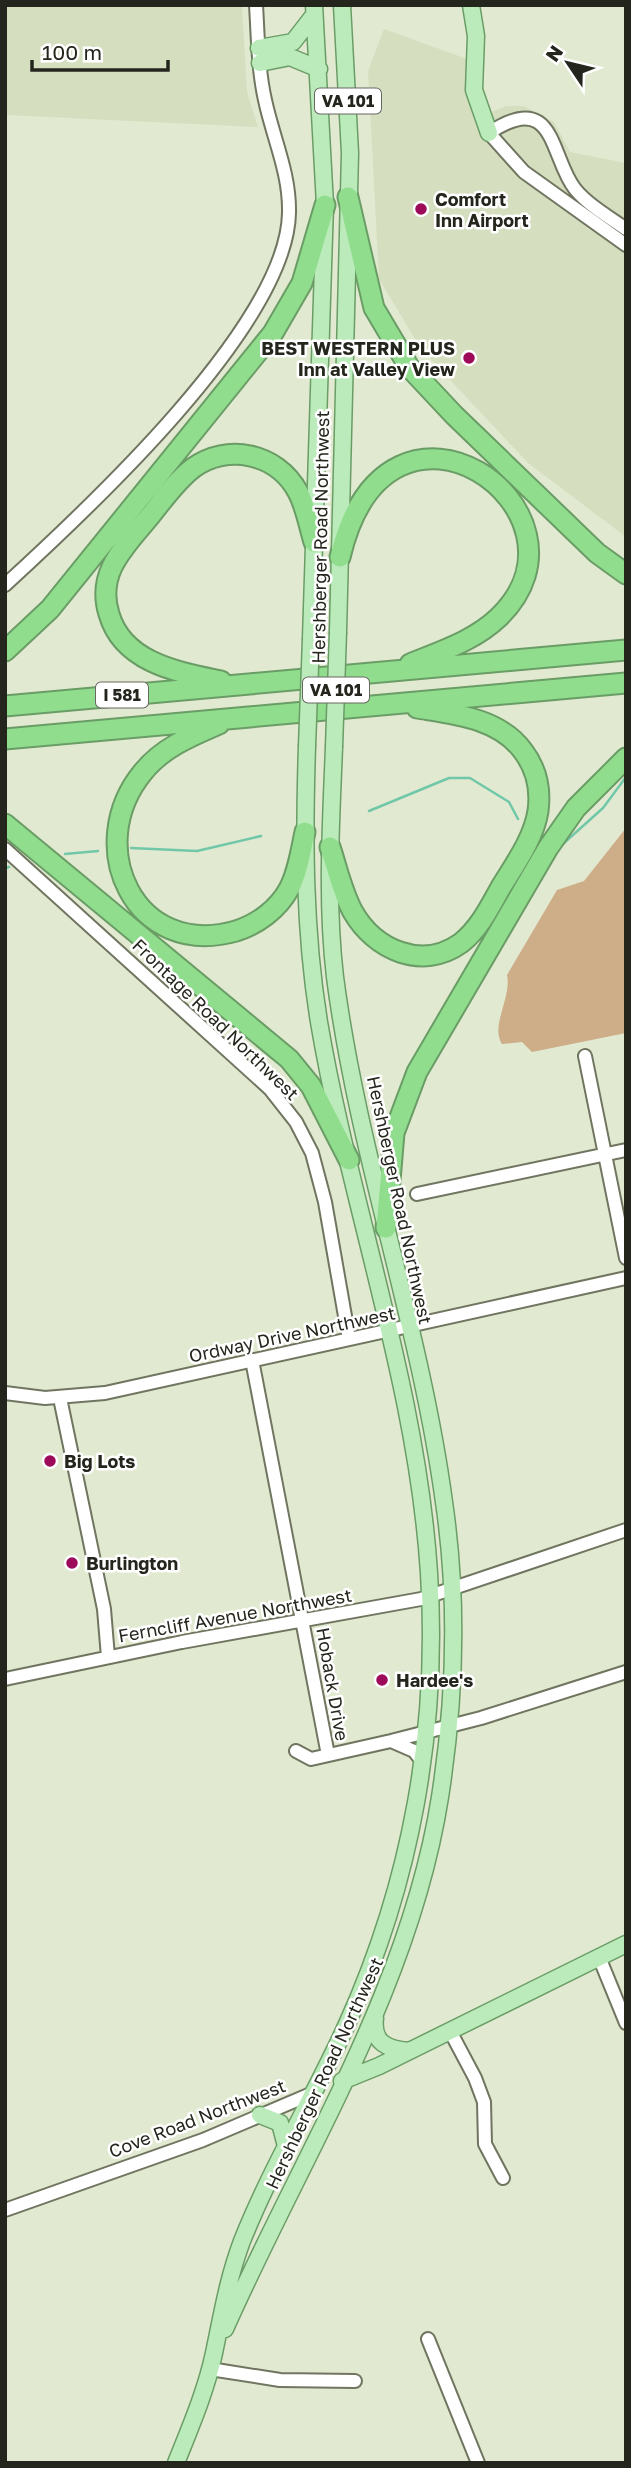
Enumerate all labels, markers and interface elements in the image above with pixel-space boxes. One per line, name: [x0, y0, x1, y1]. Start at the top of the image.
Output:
scale bar: [32, 28, 168, 72]
north arrow: [533, 28, 603, 98]
text: 100 m: [42, 39, 102, 65]
text: N: [540, 40, 567, 65]
road number: VA 101: [315, 88, 381, 114]
place label: Comfort Inn Airport: [435, 188, 529, 231]
marker: Comfort Inn Airport: [413, 201, 429, 217]
place label: BEST WESTERN PLUS Inn at Valley View: [261, 337, 455, 380]
marker: BEST WESTERN PLUS Inn at Valley View: [461, 350, 477, 366]
street label: Hershberger Road Northwest: [307, 410, 333, 664]
road number: VA 101: [303, 678, 369, 702]
road number: I 581: [96, 682, 148, 708]
street label: Frontage Road Northwest: [128, 934, 304, 1104]
street label: Hershberger Road Northwest: [363, 1074, 437, 1326]
street label: Ordway Drive Northwest: [187, 1301, 397, 1367]
place label: Big Lots: [64, 1450, 135, 1472]
marker: Big Lots: [42, 1453, 58, 1469]
place label: Burlington: [86, 1552, 178, 1574]
marker: Burlington: [64, 1555, 80, 1571]
street label: Ferncliff Avenue Northwest: [116, 1584, 354, 1646]
street label: Hoback Drive: [312, 1626, 354, 1742]
place label: Hardee's: [396, 1669, 473, 1691]
marker: Hardee's: [374, 1672, 390, 1688]
street label: Hershberger Road Northwest: [261, 1954, 387, 2192]
street label: Cove Road Northwest: [106, 2074, 288, 2162]

